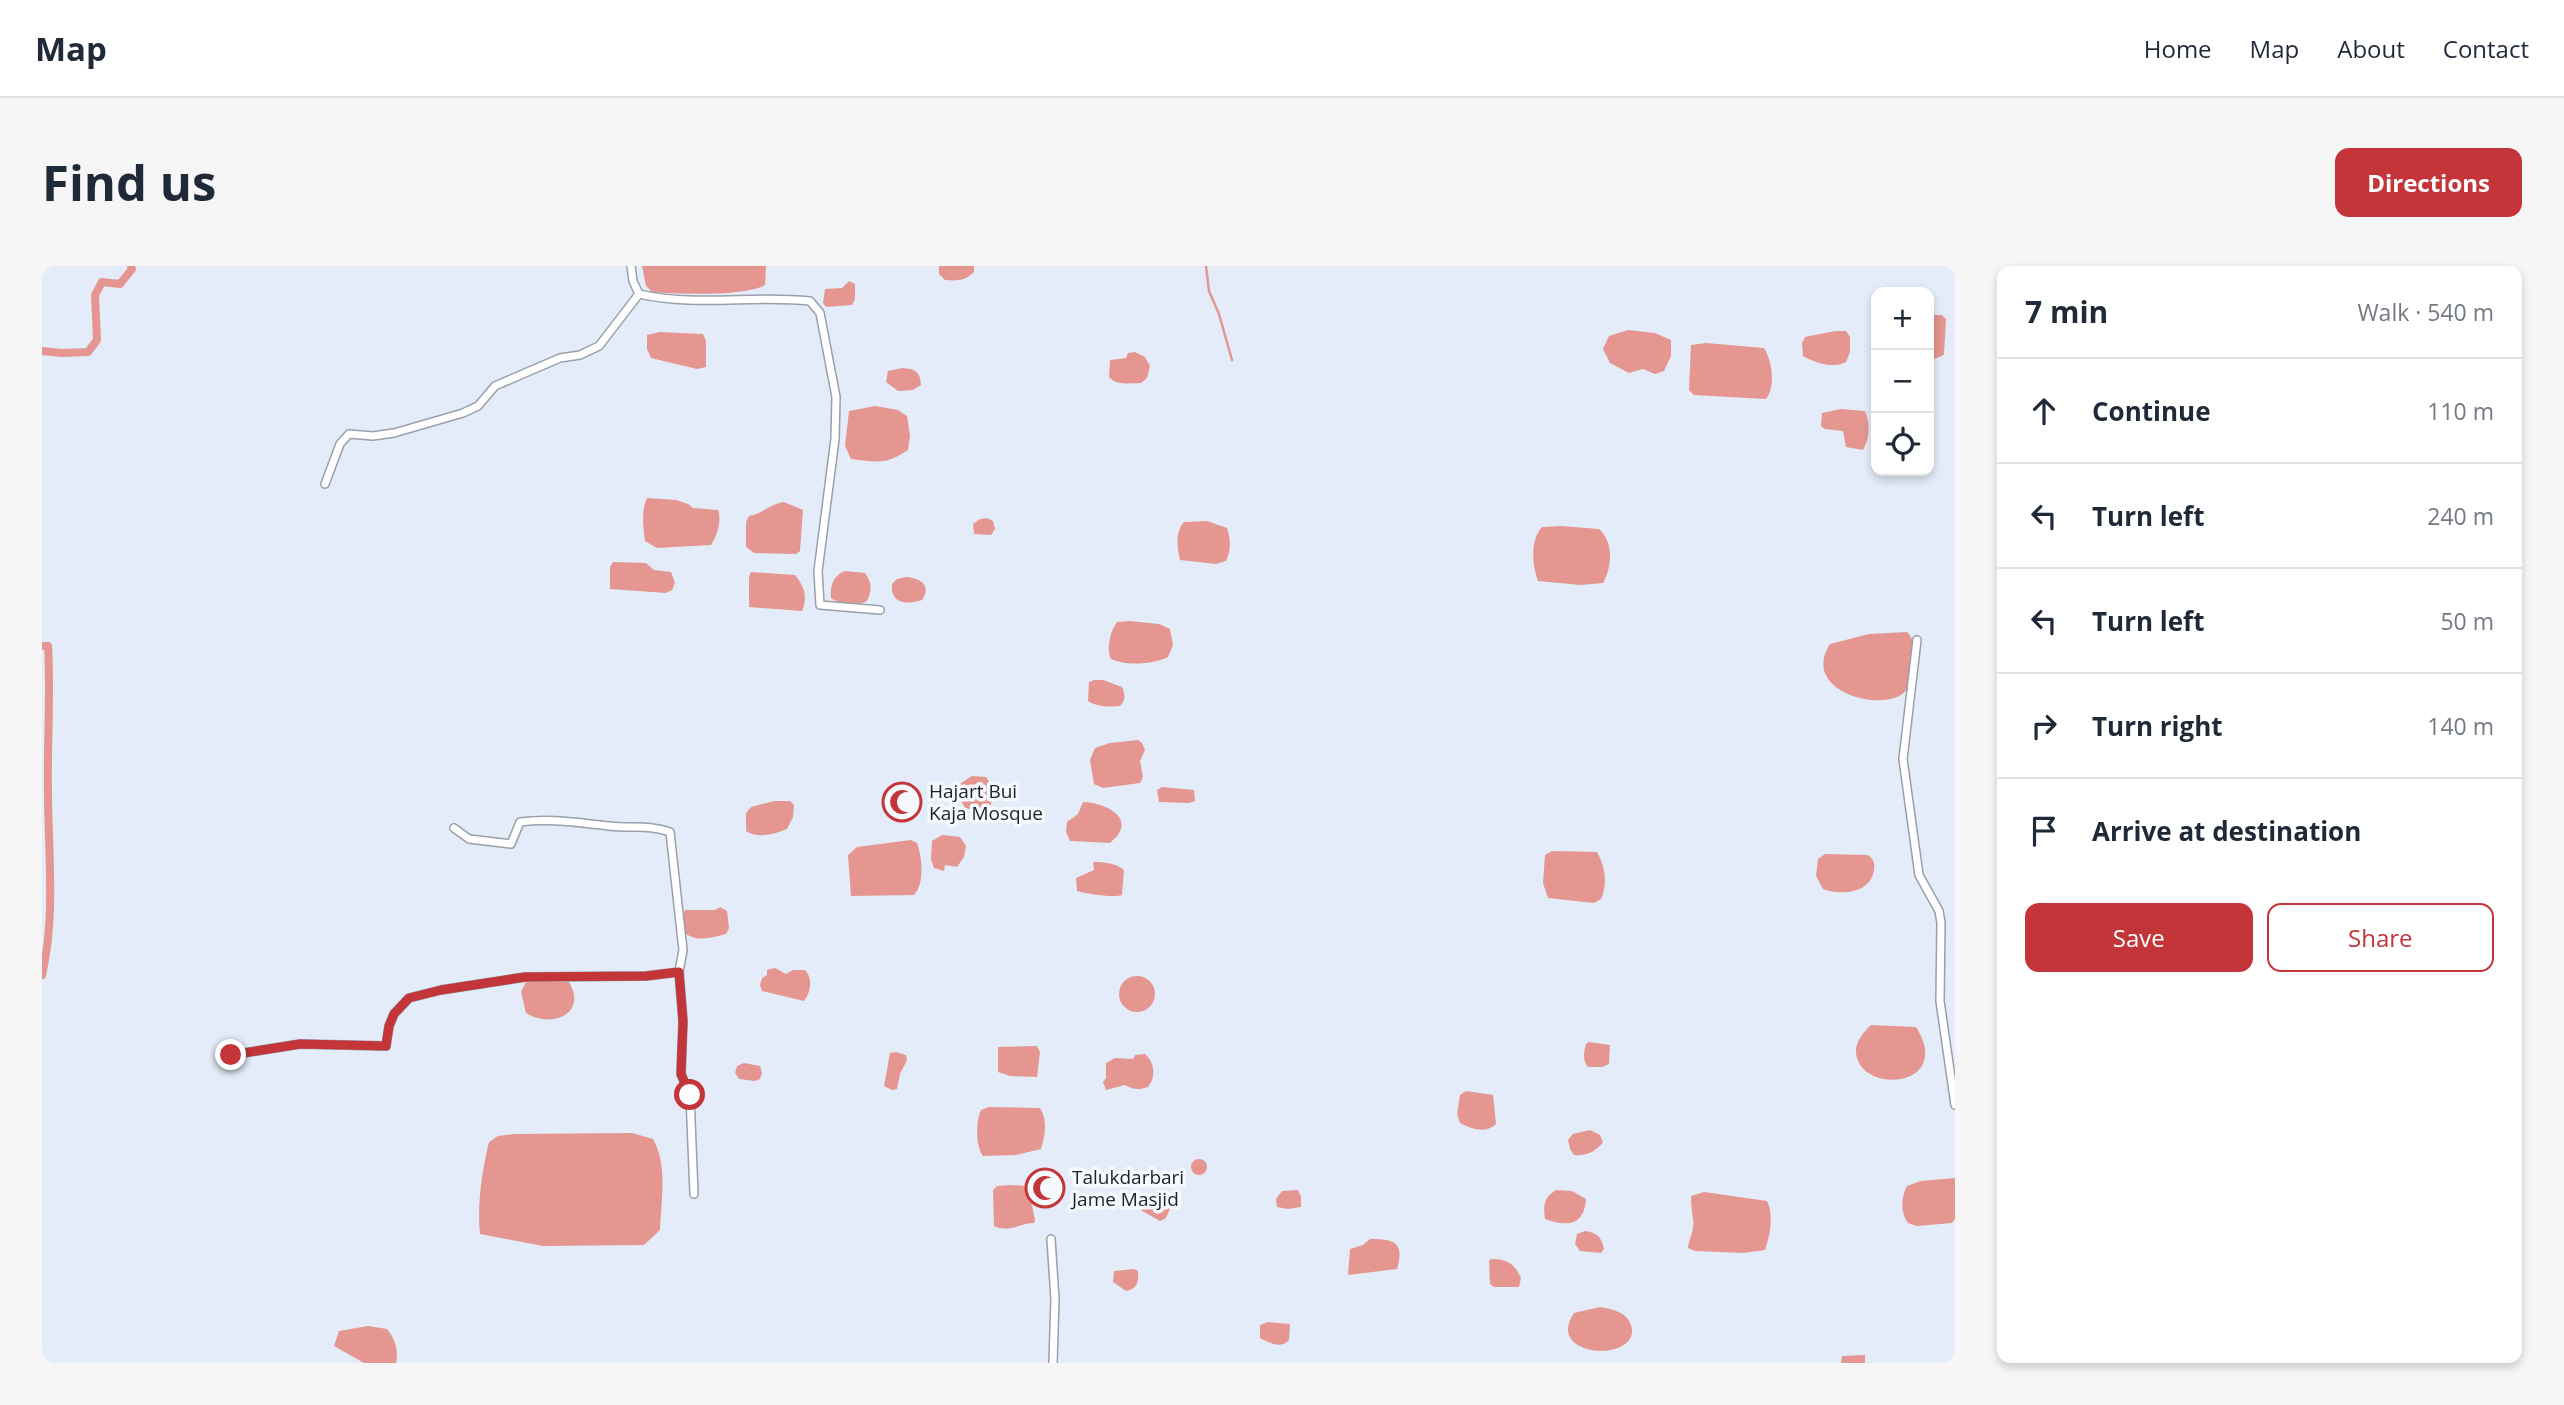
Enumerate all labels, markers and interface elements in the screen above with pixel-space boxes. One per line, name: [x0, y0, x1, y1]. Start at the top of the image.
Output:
text: Map: [35, 26, 107, 71]
text: Home: [2144, 32, 2212, 65]
text: Map: [2250, 32, 2299, 65]
text: About: [2337, 32, 2405, 65]
text: Contact: [2443, 32, 2529, 65]
button: Directions: [2335, 148, 2522, 217]
text: Find us: [42, 149, 216, 215]
map controls: [1871, 287, 1934, 476]
button: +: [1871, 287, 1934, 350]
text: 7 min: [2025, 291, 2108, 332]
text: Walk · 540 m: [2357, 296, 2494, 328]
button: −: [1871, 350, 1934, 413]
icon: ahead: [2025, 392, 2063, 430]
text: Continue: [2092, 393, 2211, 429]
text: 110 m: [2427, 395, 2494, 427]
button: locate: [1871, 413, 1934, 476]
icon: left: [2025, 497, 2063, 535]
text: Turn left: [2092, 498, 2204, 534]
text: 240 m: [2427, 500, 2494, 532]
icon: left: [2025, 602, 2063, 640]
text: Turn left: [2092, 603, 2204, 639]
text: 50 m: [2440, 605, 2494, 637]
icon: right: [2025, 707, 2063, 745]
text: Turn right: [2092, 708, 2223, 744]
text: 140 m: [2427, 710, 2494, 742]
place label: Hajart Bui Kaja Mosque: [929, 778, 1043, 826]
mosque icon: Hajart Bui Kaja Mosque: [881, 781, 923, 823]
icon: arrive: [2025, 812, 2063, 850]
text: Arrive at destination: [2092, 813, 2361, 849]
button: Save: [2025, 903, 2253, 972]
button: Share: [2267, 903, 2494, 972]
route end: [215, 1039, 246, 1070]
route start: [674, 1079, 705, 1110]
place label: Talukdarbari Jame Masjid: [1070, 1164, 1184, 1212]
mosque icon: Talukdarbari Jame Masjid: [1024, 1167, 1066, 1209]

